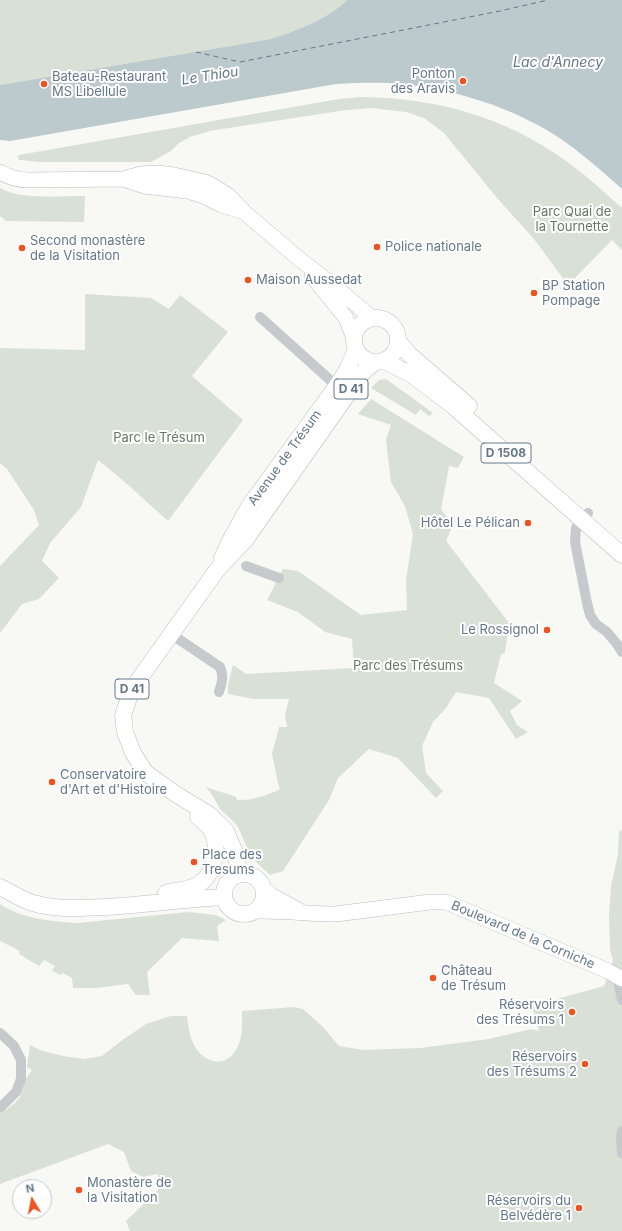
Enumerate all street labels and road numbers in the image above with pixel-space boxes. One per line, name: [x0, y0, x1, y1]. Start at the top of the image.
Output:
road number: D 41: [334, 379, 368, 399]
street label: Avenue de Trésum: [245, 407, 325, 509]
road number: D 1508: [481, 443, 531, 463]
road number: D 41: [115, 679, 149, 699]
street label: Boulevard de la Corniche: [449, 898, 597, 972]

